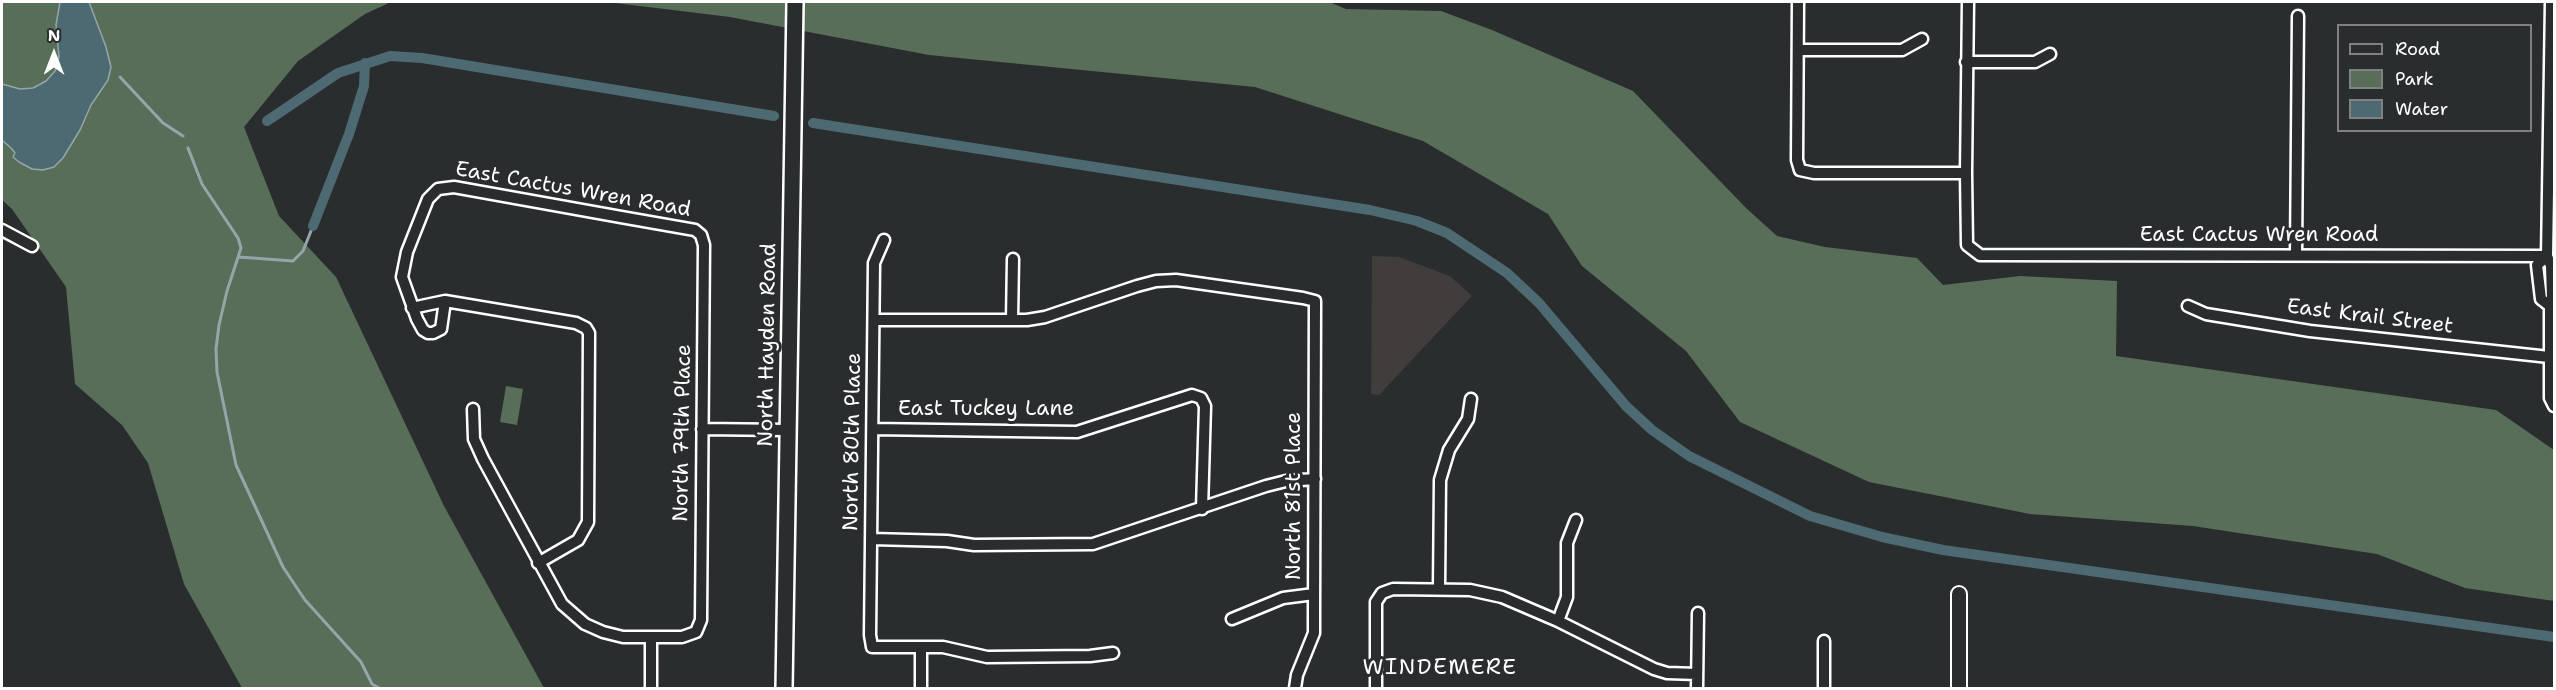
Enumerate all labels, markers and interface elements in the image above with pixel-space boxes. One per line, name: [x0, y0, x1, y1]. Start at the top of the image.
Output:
north arrow: [24, 24, 84, 84]
legend: [2337, 24, 2532, 132]
text: N: [48, 25, 60, 46]
text: Road: [2395, 37, 2440, 61]
text: Park: [2395, 67, 2434, 91]
text: Water: [2395, 97, 2448, 121]
street label: East Cactus Wren Road: [453, 157, 693, 223]
street label: East Cactus Wren Road: [2140, 223, 2378, 249]
street label: North Hayden Road: [754, 243, 782, 447]
street label: East Krail Street: [2285, 294, 2455, 340]
street label: North 79th Place: [669, 344, 697, 522]
street label: North 80th Place: [839, 353, 867, 531]
street label: East Tuckey Lane: [898, 397, 1074, 423]
street label: North 81st Place: [1282, 412, 1308, 580]
district label: WINDEMERE: [1363, 655, 1517, 681]

